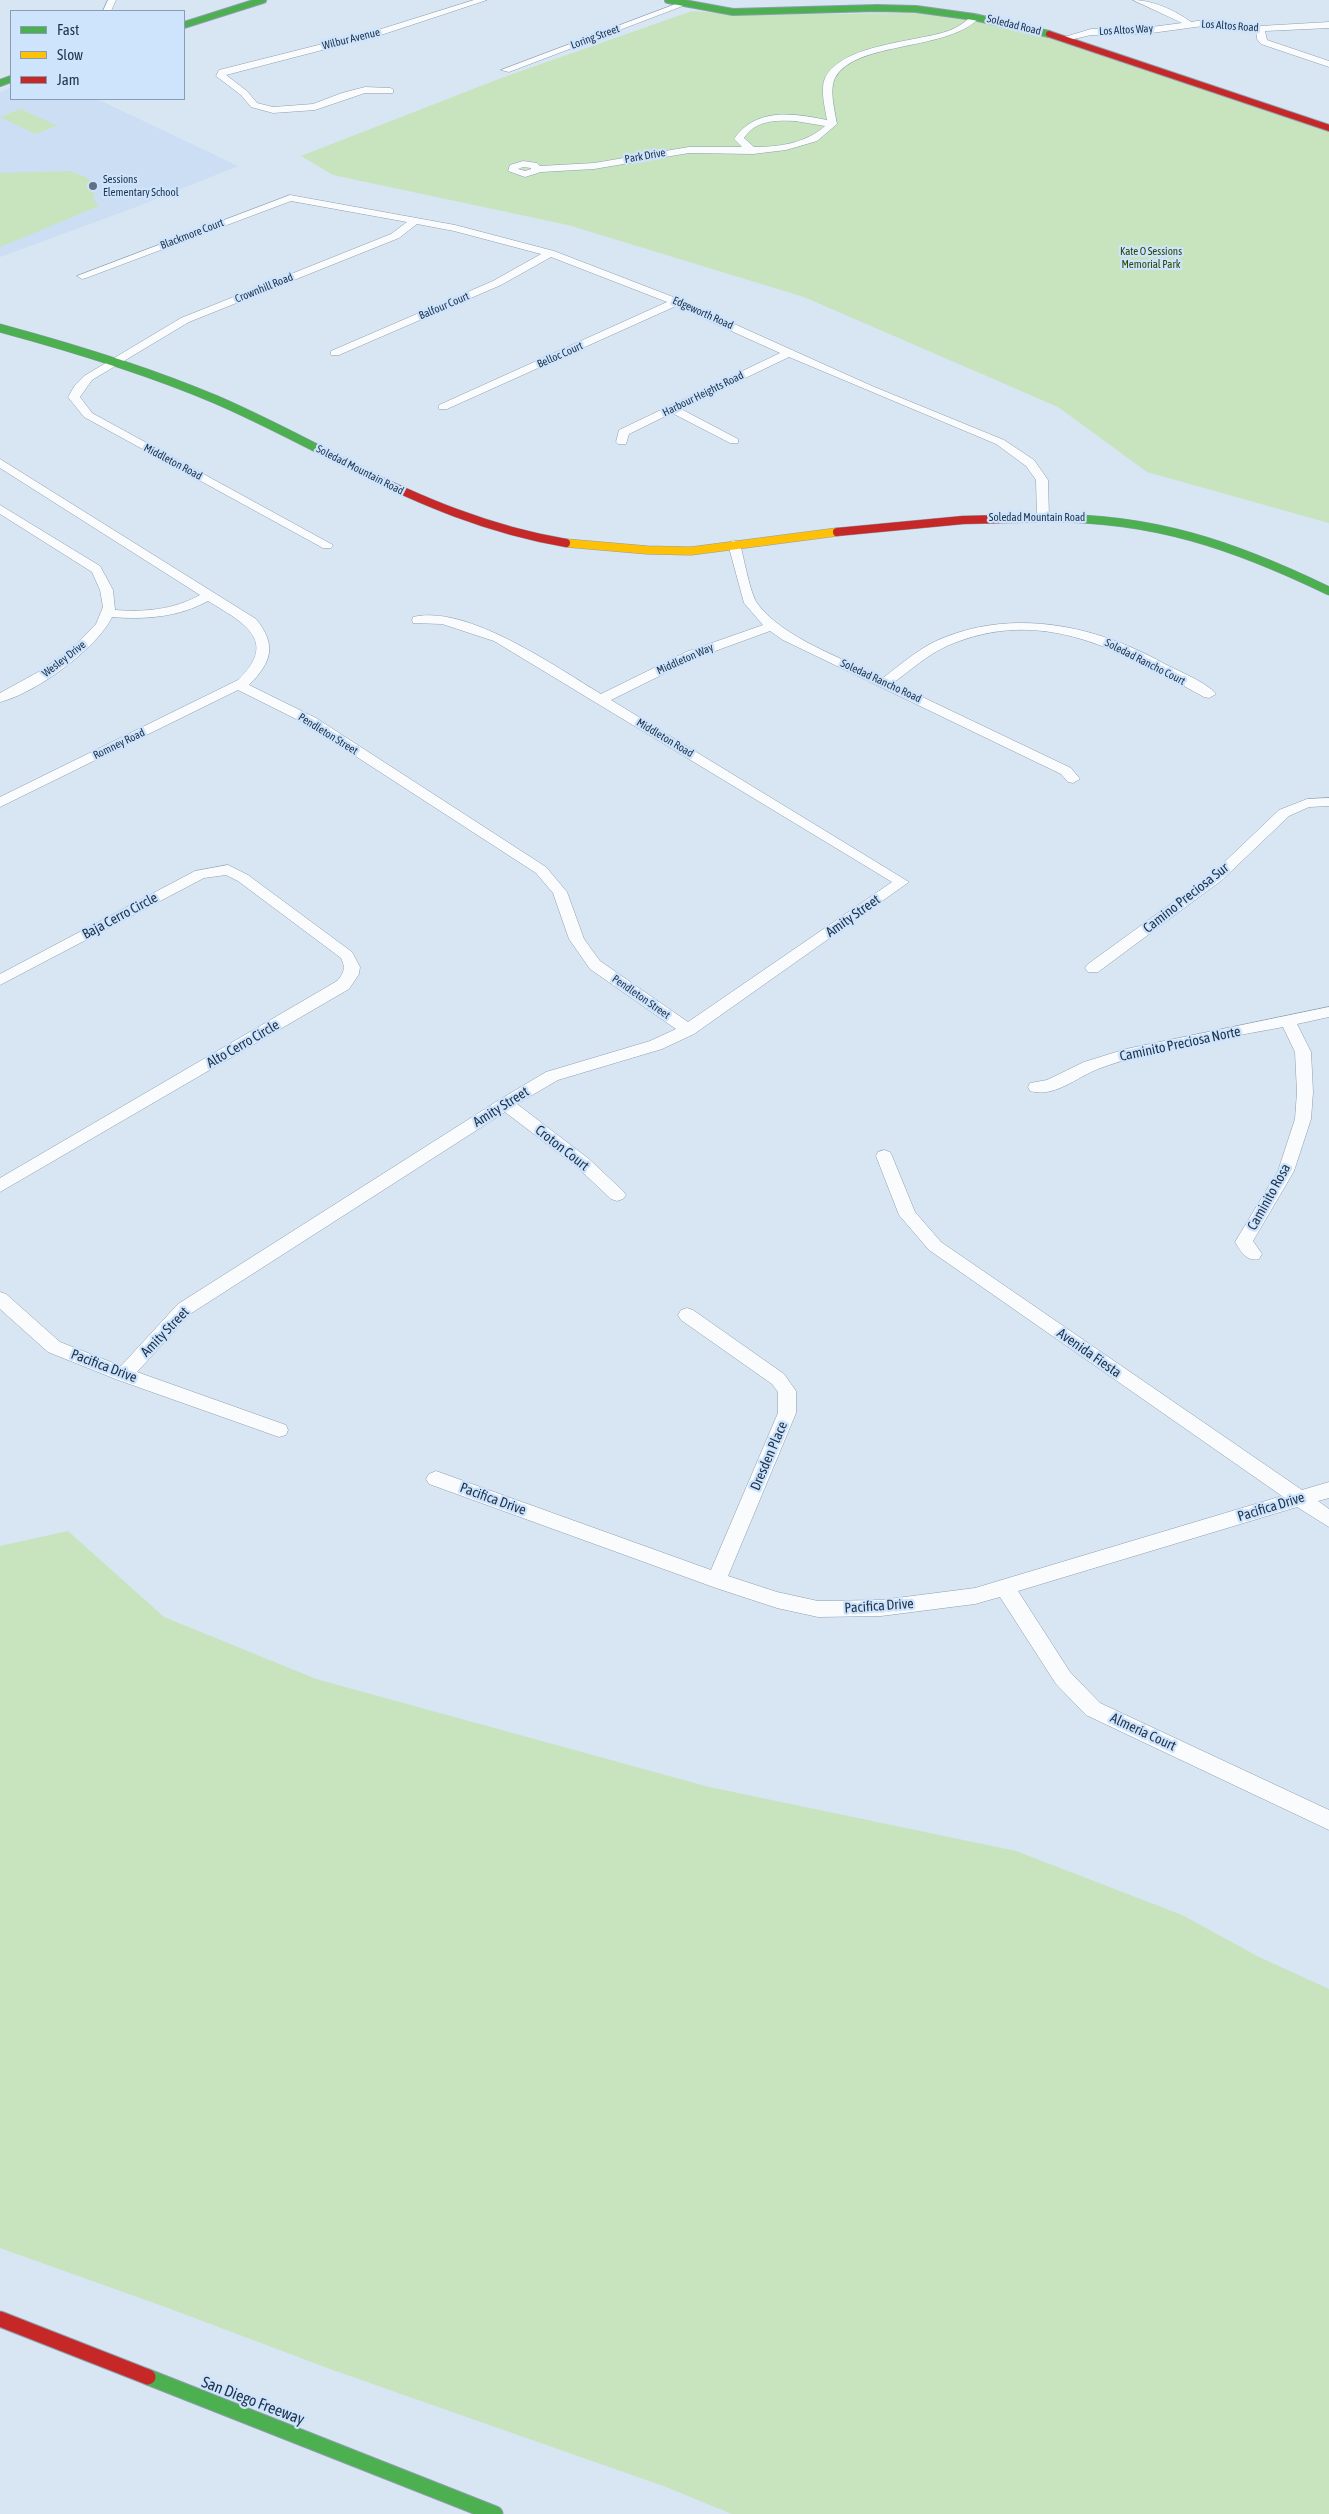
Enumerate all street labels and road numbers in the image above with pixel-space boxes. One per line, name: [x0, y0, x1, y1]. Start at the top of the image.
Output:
street label: Soledad Road: [985, 12, 1043, 38]
street label: Los Altos Road: [1201, 17, 1259, 35]
street label: Loring Street: [569, 22, 621, 52]
street label: Los Altos Way: [1099, 22, 1153, 38]
street label: Wilbur Avenue: [321, 25, 381, 53]
street label: Park Drive: [624, 146, 666, 166]
street label: Blackmore Court: [158, 216, 226, 252]
street label: Crownhill Road: [233, 270, 295, 306]
street label: Balfour Court: [417, 290, 471, 322]
street label: Edgeworth Road: [671, 294, 735, 332]
street label: Belloc Court: [535, 339, 585, 371]
street label: Harbour Heights Road: [660, 369, 746, 419]
street label: Middleton Road: [142, 441, 204, 483]
street label: Soledad Mountain Road: [314, 442, 406, 498]
street label: Soledad Mountain Road: [989, 511, 1085, 525]
street label: Soledad Rancho Court: [1103, 636, 1187, 688]
street label: Wesley Drive: [40, 638, 88, 680]
street label: Middleton Way: [655, 641, 715, 677]
street label: Soledad Rancho Road: [839, 657, 923, 705]
street label: Pendleton Street: [296, 710, 360, 758]
street label: Middleton Road: [634, 716, 696, 760]
street label: Romney Road: [91, 726, 147, 762]
street label: Camino Preciosa Sur: [1140, 859, 1232, 937]
street label: Baja Cerro Circle: [79, 889, 161, 943]
street label: Amity Street: [823, 891, 883, 941]
street label: Pendleton Street: [609, 972, 673, 1022]
street label: Alto Cerro Circle: [204, 1016, 282, 1072]
street label: Caminito Preciosa Norte: [1118, 1023, 1242, 1065]
street label: Amity Street: [470, 1083, 532, 1131]
street label: Croton Court: [532, 1122, 592, 1174]
street label: Caminito Rosa: [1244, 1161, 1294, 1233]
street label: Amity Street: [137, 1304, 193, 1360]
street label: Avenida Fiesta: [1054, 1325, 1124, 1381]
street label: Pacifica Drive: [69, 1346, 139, 1386]
street label: Dresden Place: [747, 1419, 791, 1493]
street label: Pacifica Drive: [458, 1479, 528, 1519]
street label: Pacifica Drive: [1235, 1489, 1307, 1525]
street label: Pacifica Drive: [844, 1595, 914, 1617]
street label: Almeria Court: [1108, 1710, 1178, 1754]
street label: San Diego Freeway: [199, 2373, 307, 2429]

